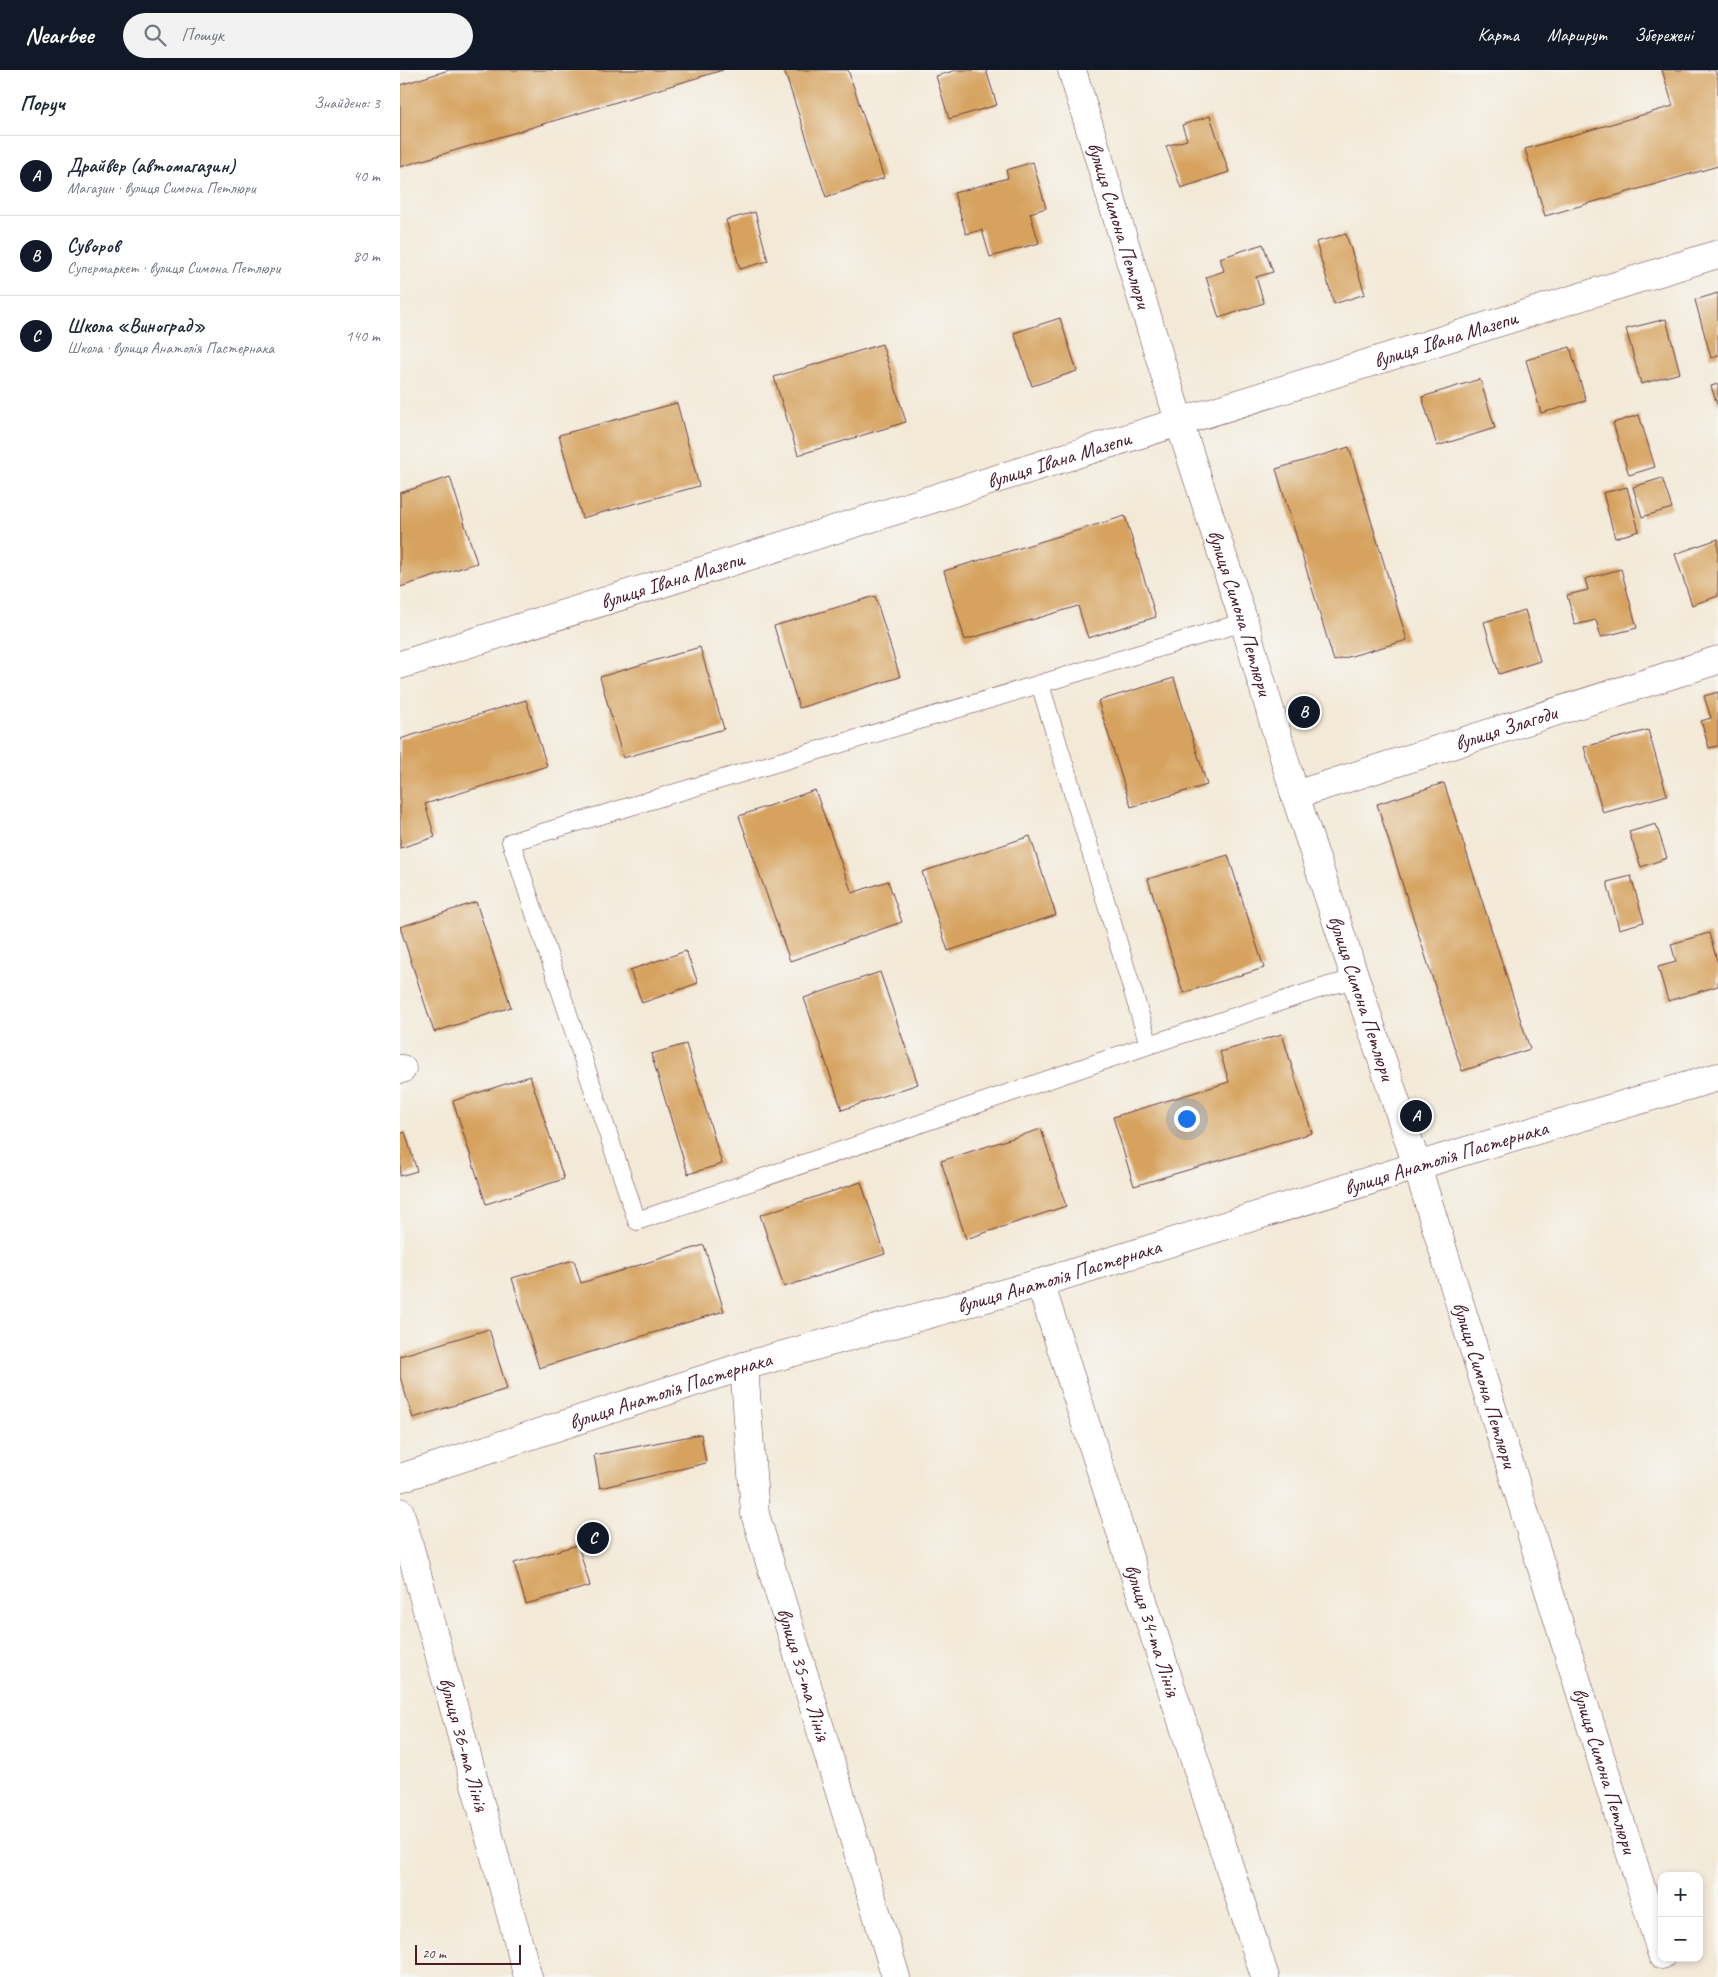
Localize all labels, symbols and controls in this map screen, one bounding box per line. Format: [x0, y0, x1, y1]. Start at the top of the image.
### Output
search box [123, 13, 473, 58]
text: Nearbee [25, 20, 93, 50]
icon: search [141, 21, 169, 49]
text: Пошук [181, 23, 224, 47]
text: Карта [1478, 24, 1519, 46]
text: Маршрут [1547, 24, 1606, 46]
text: Збережені [1634, 24, 1693, 46]
text: Поруч [20, 90, 65, 116]
text: Знайдено: 3 [314, 93, 380, 113]
street label: вулиця Симона Петлюри [1082, 139, 1158, 313]
text: Драйвер (автомагазин) [67, 154, 235, 178]
text: A [32, 166, 40, 186]
text: 40 m [353, 166, 380, 186]
text: Магазин · вулиця Симона Петлюри [67, 178, 255, 198]
text: Суворов [67, 234, 119, 258]
text: B [32, 246, 40, 266]
text: 80 m [353, 246, 380, 266]
text: Супермаркет · вулиця Симона Петлюри [67, 258, 280, 278]
street label: вулиця Івана Мазепи [1370, 304, 1522, 374]
text: Школа «Виноград» [67, 314, 205, 338]
text: C [32, 326, 40, 346]
text: 140 m [346, 326, 380, 346]
text: Школа · вулиця Анатолія Пастернака [67, 338, 274, 358]
street label: вулиця Івана Мазепи [984, 424, 1135, 494]
street label: вулиця Симона Петлюри [1202, 526, 1279, 701]
street label: вулиця Івана Мазепи [597, 545, 749, 615]
pin: B [1288, 693, 1320, 731]
street label: вулиця Злагоди [1451, 699, 1562, 756]
street label: вулиця Симона Петлюри [1322, 912, 1402, 1086]
pin: A [1400, 1097, 1432, 1135]
your location [1174, 1106, 1200, 1132]
street label: вулиця Анатолія Пастернака [1341, 1114, 1552, 1201]
street label: вулиця Анатолія Пастернака [954, 1233, 1165, 1319]
street label: вулиця Симона Петлюри [1447, 1299, 1524, 1473]
street label: вулиця Анатолія Пастернака [566, 1346, 776, 1435]
pin: C [577, 1519, 609, 1557]
street label: вулиця 34-та Лінія [1119, 1561, 1187, 1701]
street label: вулиця 35-та Лінія [771, 1605, 837, 1745]
street label: вулиця 36-та Лінія [433, 1674, 495, 1816]
street label: вулиця Симона Петлюри [1567, 1684, 1643, 1859]
map controls [1658, 1872, 1703, 1962]
button: + [1658, 1872, 1703, 1917]
button: − [1658, 1917, 1703, 1962]
scale bar [415, 1942, 521, 1965]
text: 20 m [422, 1945, 446, 1962]

